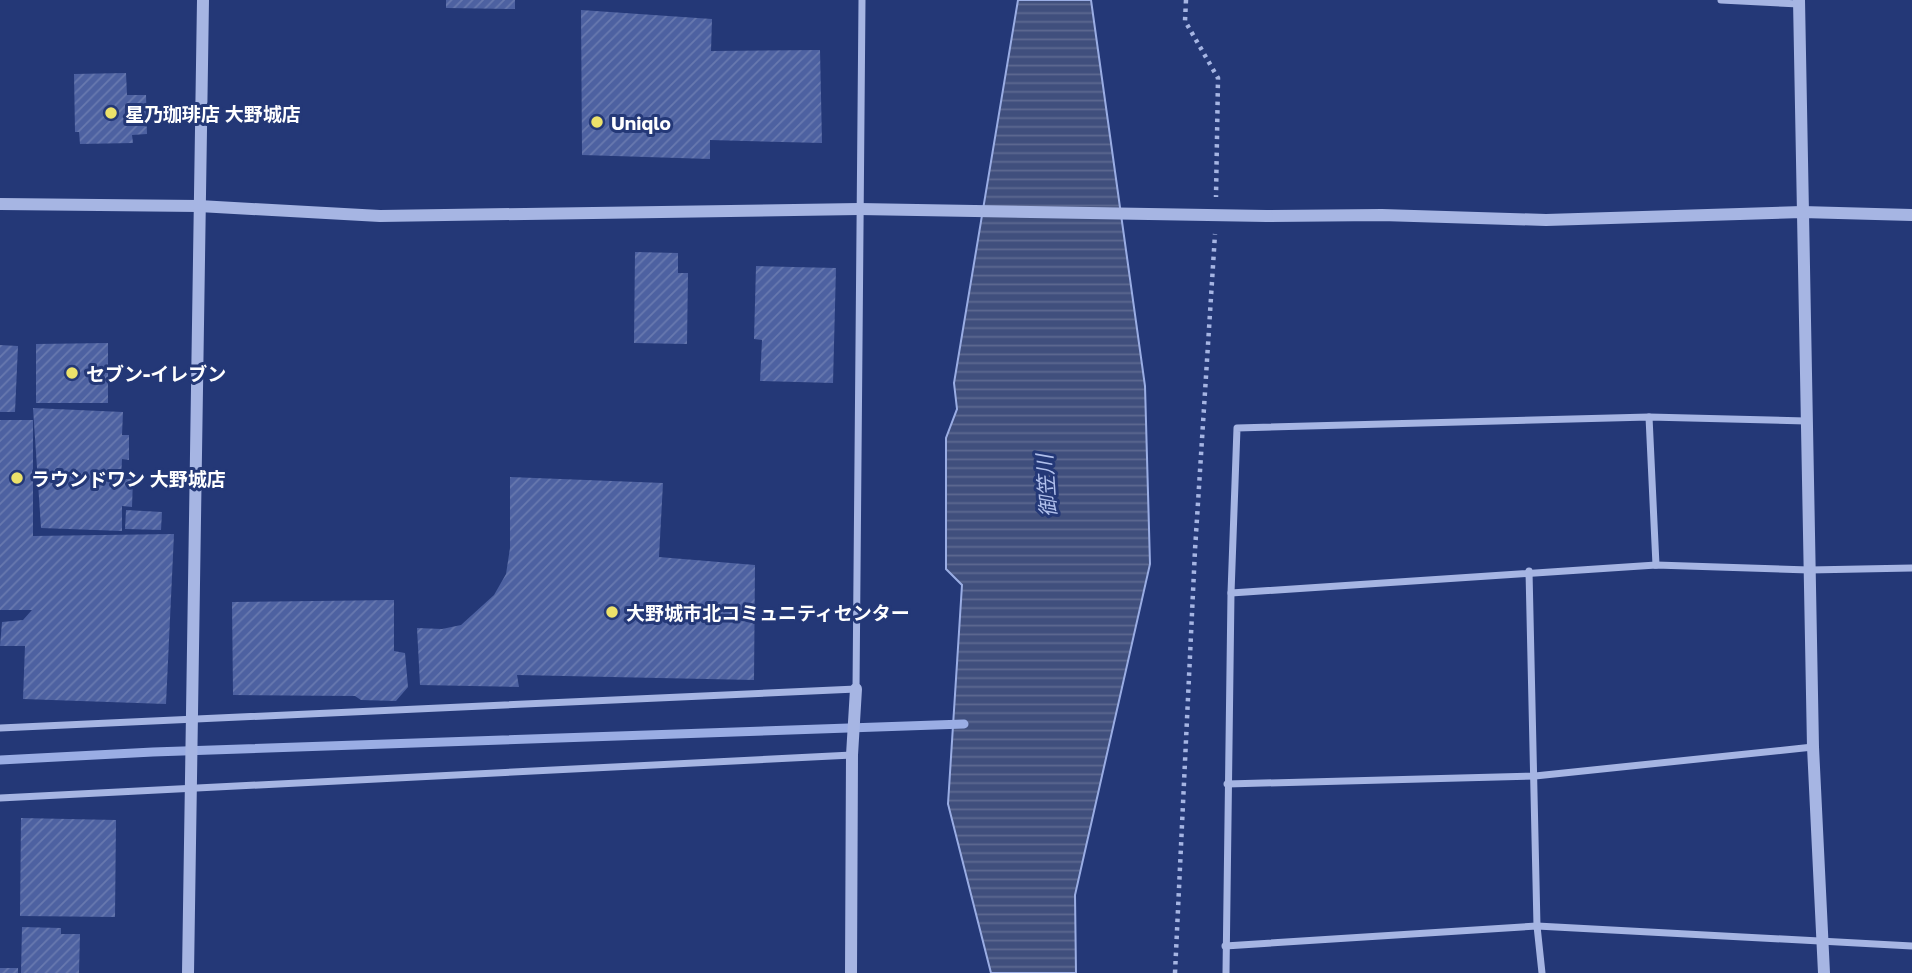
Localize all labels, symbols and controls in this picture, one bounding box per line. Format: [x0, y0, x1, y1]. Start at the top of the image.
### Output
place label: 星乃珈琲店 大野城店 [125, 102, 301, 125]
marker: 星乃珈琲店 大野城店 [103, 105, 119, 121]
place label: Uniqlo [611, 111, 671, 134]
marker: Uniqlo [589, 114, 605, 130]
place label: セブン-イレブン [86, 362, 226, 385]
marker: セブン-イレブン [64, 365, 80, 381]
water label: 御笠川 [1031, 452, 1061, 518]
place label: ラウンドワン 大野城店 [31, 467, 226, 490]
marker: ラウンドワン 大野城店 [9, 470, 25, 486]
place label: 大野城市北コミュニティセンター [626, 601, 910, 624]
marker: 大野城市北コミュニティセンター [604, 604, 620, 620]

